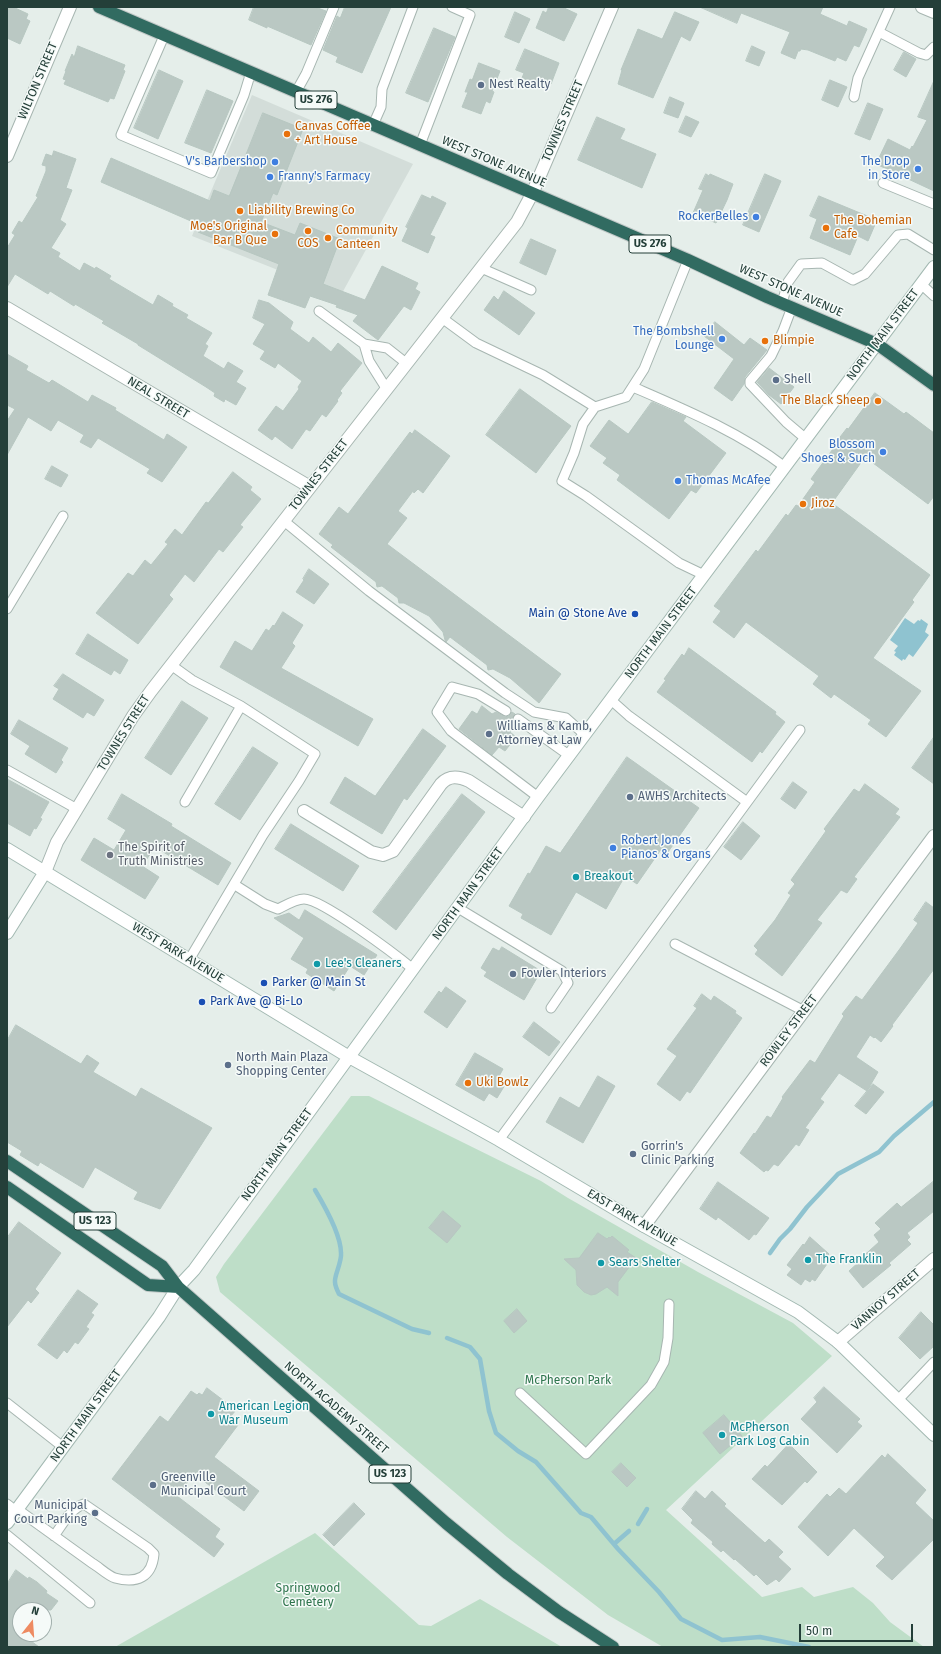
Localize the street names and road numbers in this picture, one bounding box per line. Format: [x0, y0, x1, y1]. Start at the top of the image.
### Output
street label: WILTON STREET [15, 40, 61, 122]
street label: TOWNES STREET [539, 78, 587, 164]
road number: US 276 [295, 91, 337, 109]
street label: WEST STONE AVENUE [439, 133, 549, 191]
road number: US 276 [629, 235, 671, 253]
street label: WEST STONE AVENUE [737, 262, 845, 320]
street label: NORTH MAIN STREET [844, 286, 922, 384]
street label: NEAL STREET [125, 374, 191, 422]
street label: TOWNES STREET [287, 436, 351, 514]
street label: NORTH MAIN STREET [622, 584, 700, 682]
street label: TOWNES STREET [95, 692, 153, 774]
street label: NORTH MAIN STREET [430, 845, 506, 943]
street label: WEST PARK AVENUE [129, 920, 227, 986]
street label: ROWLEY STREET [757, 992, 821, 1070]
street label: NORTH MAIN STREET [239, 1106, 315, 1204]
street label: EAST PARK AVENUE [584, 1186, 680, 1250]
road number: US 123 [74, 1212, 116, 1230]
street label: VANNOY STREET [849, 1266, 923, 1334]
street label: NORTH ACADEMY STREET [281, 1359, 391, 1457]
street label: NORTH MAIN STREET [48, 1367, 124, 1465]
road number: US 123 [369, 1465, 411, 1483]

